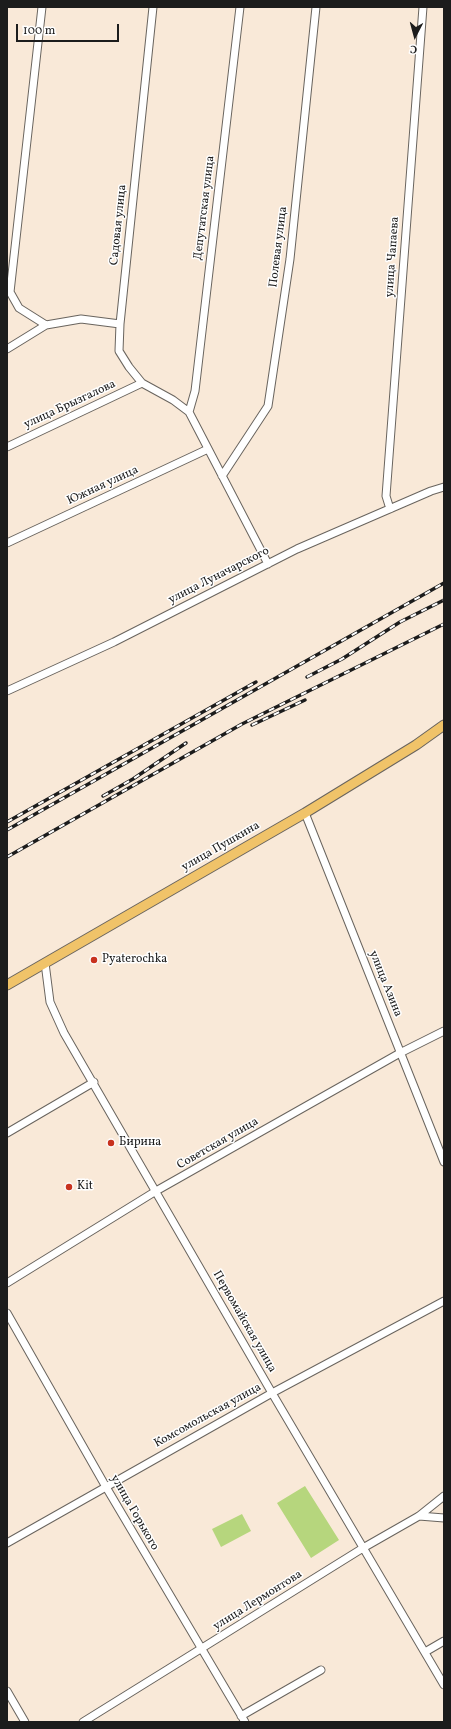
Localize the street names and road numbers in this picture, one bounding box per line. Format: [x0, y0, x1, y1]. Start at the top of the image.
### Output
street label: Депутатская улица [191, 155, 219, 261]
street label: Садовая улица [108, 184, 130, 266]
street label: Полевая улица [267, 206, 291, 288]
street label: улица Чапаева [383, 216, 403, 298]
street label: улица Брызгалова [22, 377, 118, 433]
street label: Южная улица [65, 463, 141, 509]
street label: улица Луначарского [166, 544, 272, 608]
street label: улица Пушкина [179, 819, 263, 875]
street label: улица Азина [365, 949, 405, 1019]
street label: Советская улица [175, 1115, 261, 1173]
street label: Первомайская улица [209, 1269, 279, 1375]
street label: Комсомольская улица [152, 1381, 264, 1451]
street label: улица Горького [107, 1473, 161, 1553]
street label: улица Лермонтова [211, 1568, 305, 1634]

